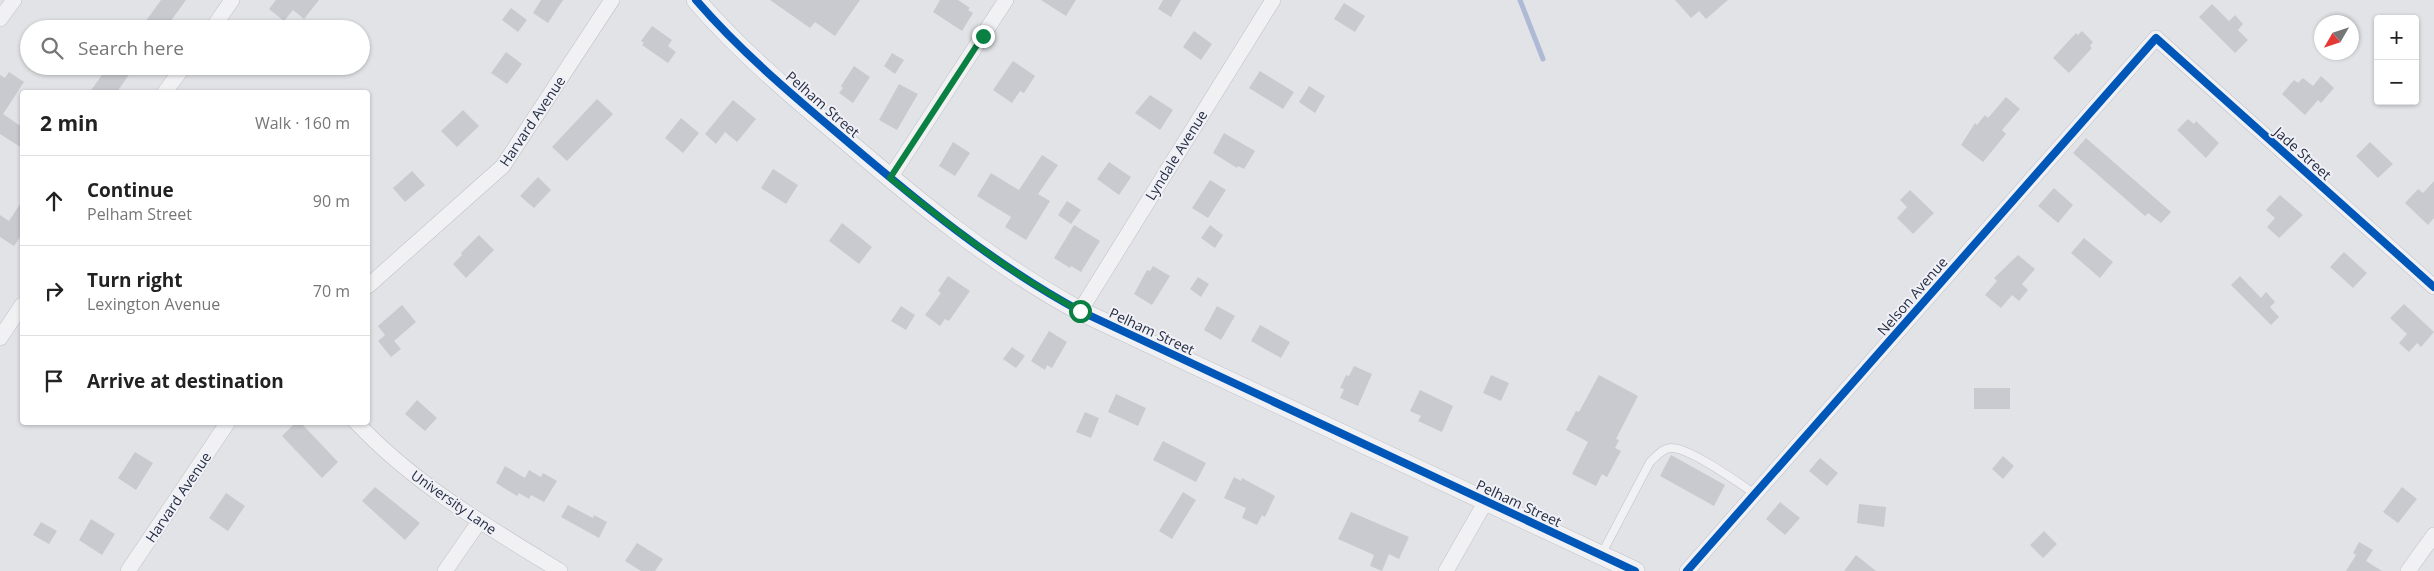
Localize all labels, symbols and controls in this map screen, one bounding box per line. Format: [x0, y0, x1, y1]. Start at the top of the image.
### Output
north arrow [2314, 15, 2359, 60]
map controls [2374, 15, 2419, 105]
button: + [2374, 15, 2419, 60]
search box [20, 20, 370, 75]
route end [972, 25, 995, 48]
icon: search [38, 34, 66, 62]
text: Search here [78, 35, 184, 61]
button: − [2374, 60, 2419, 105]
street label: Pelham Street [782, 67, 864, 141]
street label: Harvard Avenue [495, 72, 569, 170]
street label: Lyndale Avenue [1141, 106, 1211, 204]
text: 2 min [40, 109, 98, 137]
text: Walk · 160 m [255, 112, 350, 134]
street label: Jade Street [2269, 121, 2336, 184]
text: Continue [87, 177, 174, 203]
icon: ahead [40, 187, 68, 215]
text: 90 m [313, 190, 350, 212]
text: Pelham Street [87, 203, 192, 225]
street label: Nelson Avenue [1873, 253, 1951, 339]
text: Turn right [87, 267, 182, 293]
icon: right [40, 277, 68, 305]
text: 70 m [313, 280, 350, 302]
text: Lexington Avenue [87, 293, 220, 315]
route start [1069, 300, 1092, 323]
street label: Pelham Street [1106, 303, 1198, 359]
icon: arrive [40, 367, 68, 395]
text: Arrive at destination [87, 368, 284, 394]
street label: Harvard Avenue [141, 448, 215, 546]
street label: University Lane [407, 465, 501, 539]
street label: Pelham Street [1473, 475, 1565, 531]

